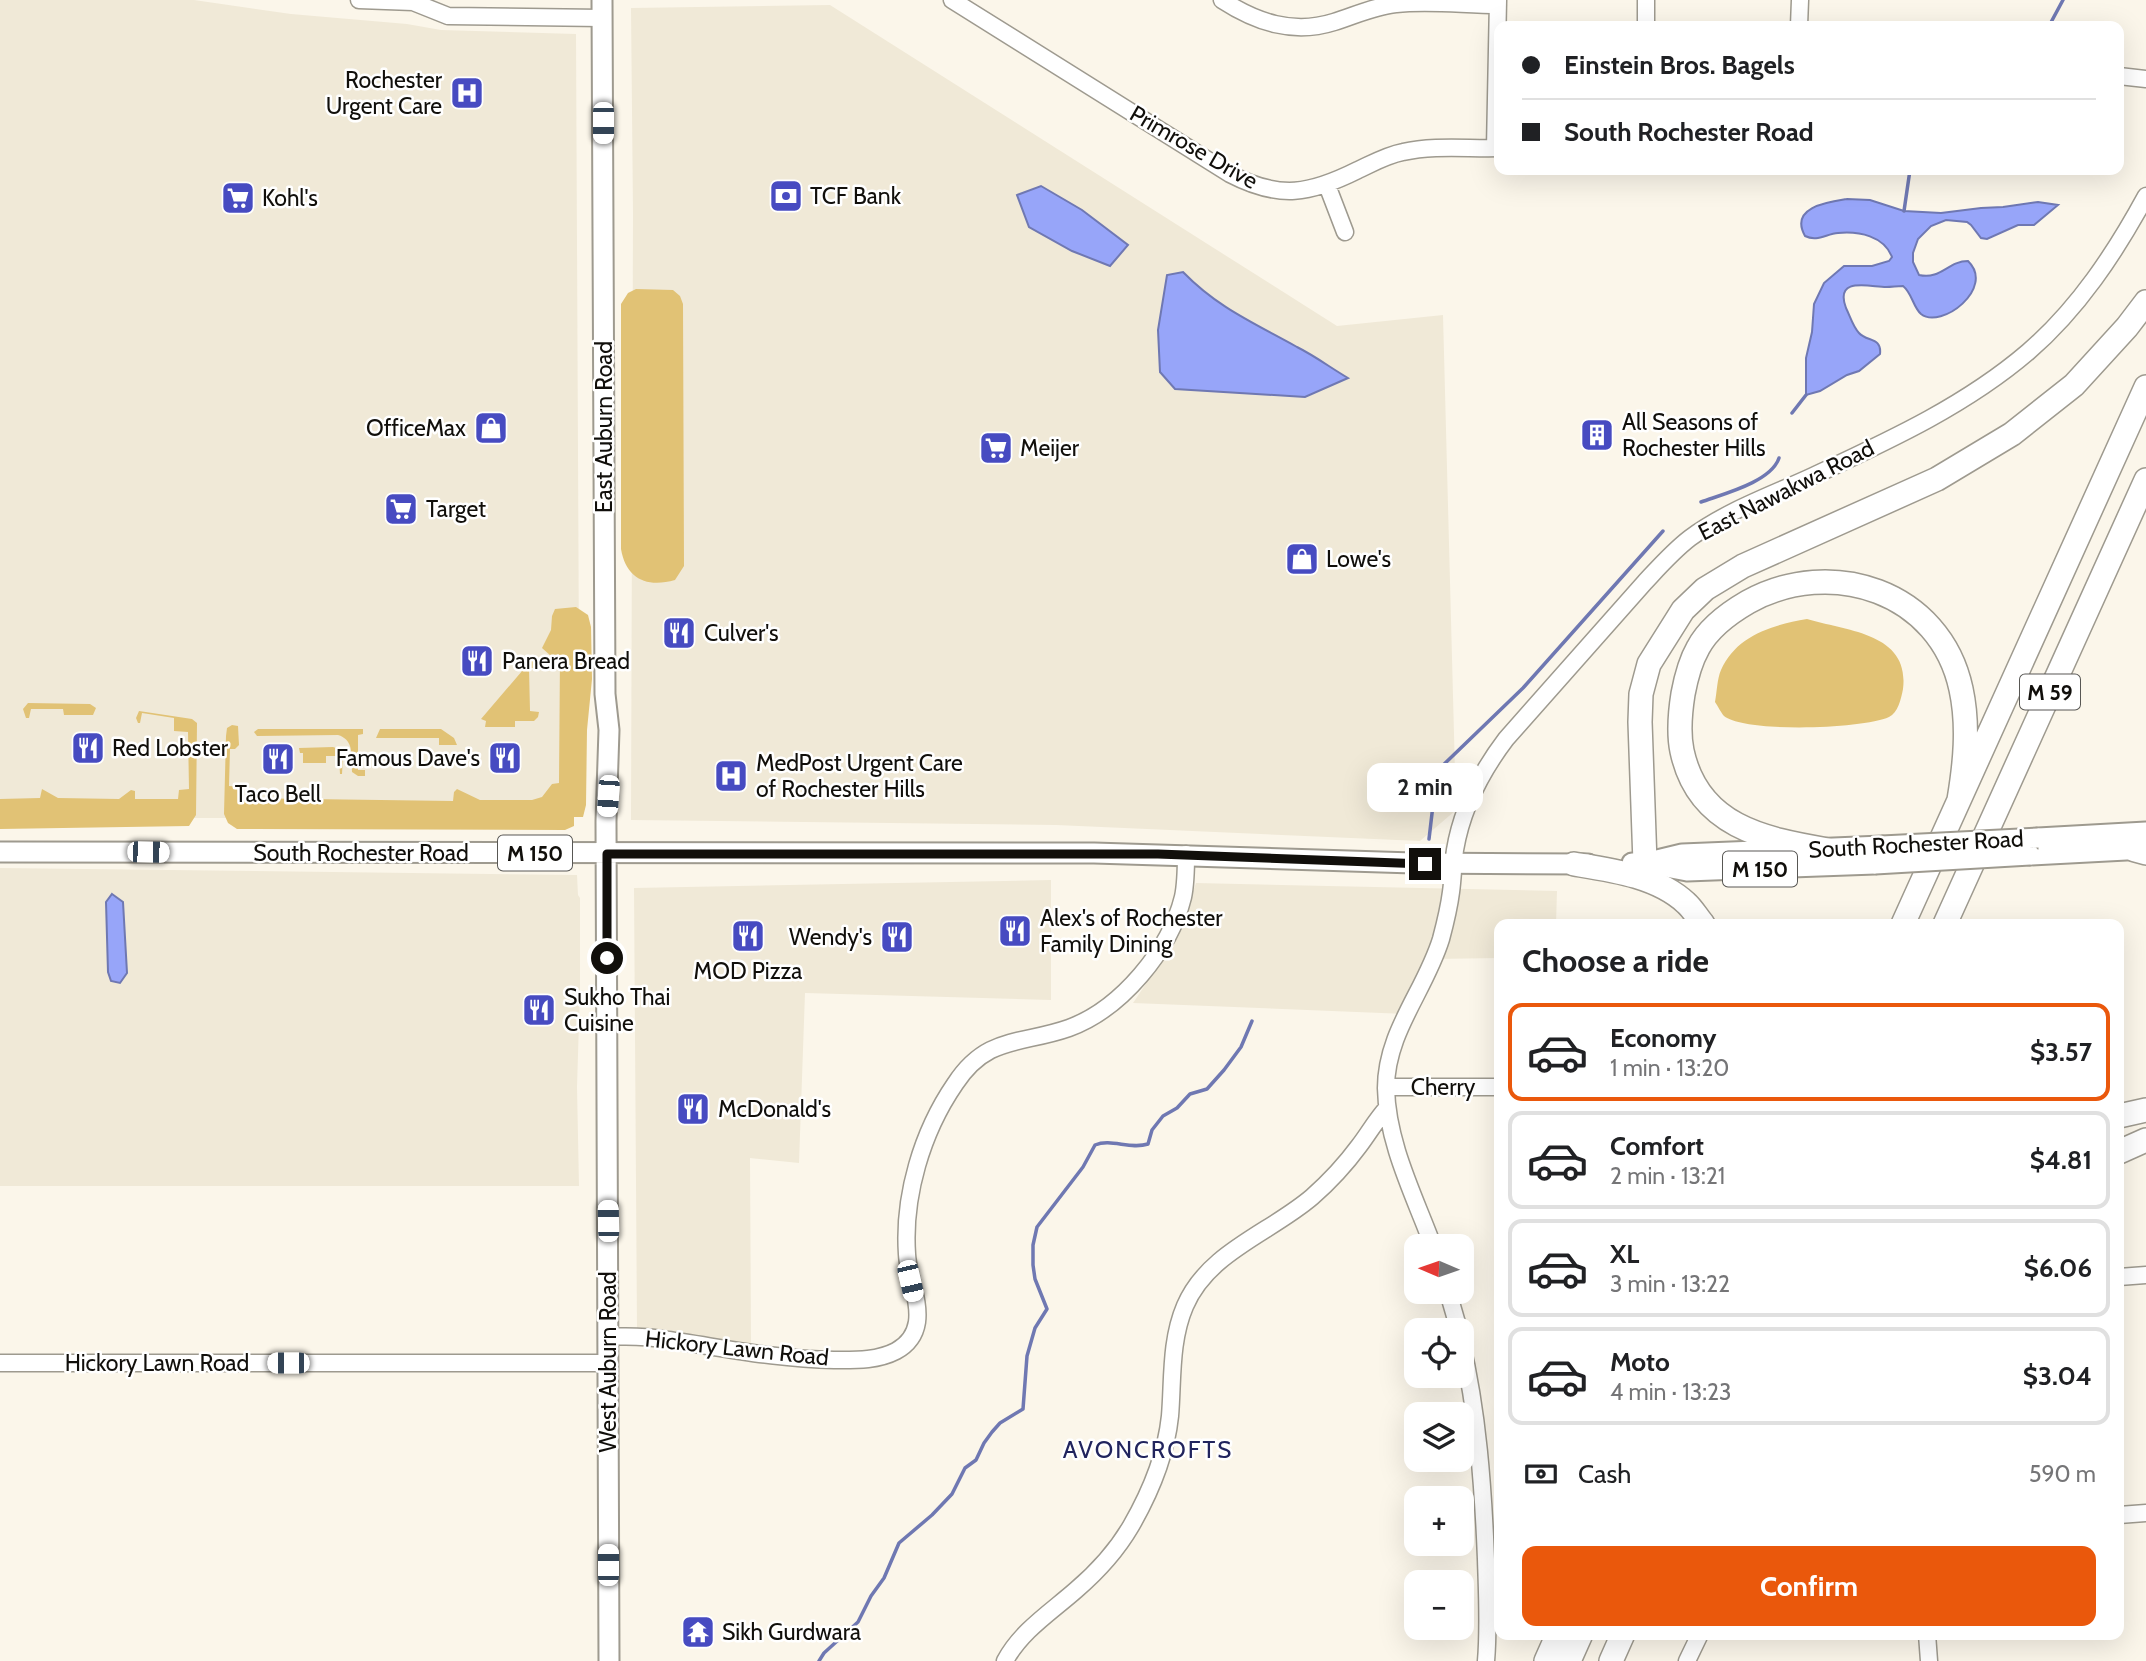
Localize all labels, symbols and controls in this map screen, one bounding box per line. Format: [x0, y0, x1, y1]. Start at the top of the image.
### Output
text: Einstein Bros. Bagels [1564, 49, 1795, 81]
place label: Rochester Urgent Care [326, 66, 443, 120]
hospital icon: Rochester Urgent Care [448, 74, 486, 112]
street label: Primrose Drive [1125, 99, 1263, 195]
car [593, 102, 614, 144]
text: South Rochester Road [1564, 116, 1814, 148]
bank icon: TCF Bank [767, 177, 805, 215]
supermarket icon: Kohl's [219, 179, 257, 217]
place label: TCF Bank [810, 182, 902, 210]
place label: Kohl's [262, 184, 318, 212]
street label: East Auburn Road [590, 341, 618, 513]
place label: All Seasons of Rochester Hills [1622, 408, 1765, 462]
shop icon: OfficeMax [472, 409, 510, 447]
place label: OfficeMax [366, 414, 466, 442]
building icon: All Seasons of Rochester Hills [1578, 416, 1616, 454]
supermarket icon: Meijer [977, 429, 1015, 467]
place label: Meijer [1020, 434, 1080, 462]
street label: East Nawakwa Road [1693, 434, 1879, 546]
supermarket icon: Target [382, 490, 420, 528]
place label: Target [426, 495, 486, 523]
shop icon: Lowe's [1283, 540, 1321, 578]
place label: Lowe's [1326, 545, 1391, 573]
restaurant icon: Culver's [660, 614, 698, 652]
place label: Culver's [704, 619, 779, 647]
restaurant icon: Panera Bread [458, 642, 496, 680]
place label: Panera Bread [502, 647, 630, 675]
road number: M 59 [2020, 674, 2080, 710]
restaurant icon: Red Lobster [69, 729, 107, 767]
place label: Red Lobster [112, 734, 229, 762]
restaurant icon: Famous Dave's [486, 739, 524, 777]
restaurant icon: Taco Bell [259, 740, 297, 778]
place label: Famous Dave's [336, 744, 480, 772]
place label: MedPost Urgent Care of Rochester Hills [756, 749, 963, 803]
hospital icon: MedPost Urgent Care of Rochester Hills [712, 757, 750, 795]
callout: 2 min [1367, 762, 1483, 812]
text: 2 min [1397, 773, 1453, 801]
car [597, 774, 620, 818]
place label: Taco Bell [235, 780, 322, 808]
street label: South Rochester Road [1808, 824, 2024, 864]
road number: M 150 [498, 836, 572, 870]
street label: South Rochester Road [253, 839, 469, 867]
car [127, 841, 170, 863]
route end [1409, 848, 1441, 880]
road number: M 150 [1723, 852, 1797, 886]
place label: Alex's of Rochester Family Dining [1040, 904, 1223, 958]
restaurant icon: Alex's of Rochester Family Dining [996, 912, 1034, 950]
restaurant icon: MOD Pizza [729, 917, 767, 955]
restaurant icon: Wendy's [878, 918, 916, 956]
place label: Wendy's [789, 923, 872, 951]
text: Choose a ride [1522, 941, 1709, 980]
route start [591, 942, 623, 974]
place label: MOD Pizza [694, 957, 802, 985]
place label: Sukho Thai Cuisine [564, 983, 670, 1037]
restaurant icon: Sukho Thai Cuisine [520, 991, 558, 1029]
icon: car [1526, 1021, 1589, 1084]
text: Economy [1610, 1022, 1716, 1054]
text: $3.57 [2030, 1036, 2092, 1068]
text: 1 min · 13:20 [1610, 1054, 1729, 1082]
street label: Cherry [1411, 1073, 1476, 1101]
restaurant icon: McDonald's [674, 1090, 712, 1128]
place label: McDonald's [718, 1095, 831, 1123]
icon: car [1526, 1129, 1589, 1192]
text: Comfort [1610, 1130, 1704, 1162]
text: $4.81 [2030, 1144, 2092, 1176]
text: 2 min · 13:21 [1610, 1162, 1725, 1190]
car [598, 1200, 619, 1242]
north arrow [1404, 1234, 1474, 1304]
map controls [1404, 1234, 1474, 1640]
icon: car [1526, 1237, 1589, 1300]
text: XL [1610, 1238, 1639, 1270]
text: $6.06 [2024, 1252, 2092, 1284]
car [896, 1258, 925, 1304]
text: 3 min · 13:22 [1610, 1270, 1730, 1298]
street label: West Auburn Road [594, 1271, 622, 1453]
button: locate [1404, 1318, 1474, 1388]
street label: Hickory Lawn Road [644, 1324, 830, 1372]
icon: car [1526, 1345, 1589, 1408]
text: Moto [1610, 1346, 1670, 1378]
street label: Hickory Lawn Road [65, 1349, 249, 1377]
car [268, 1353, 310, 1374]
text: $3.04 [2023, 1360, 2092, 1392]
text: 4 min · 13:23 [1610, 1378, 1731, 1406]
button: layers [1404, 1402, 1474, 1472]
district label: AVONCROFTS [1063, 1435, 1233, 1464]
icon: cash [1522, 1455, 1560, 1493]
text: Cash [1578, 1458, 1631, 1490]
text: 590 m [2029, 1460, 2096, 1488]
button: + [1404, 1486, 1474, 1556]
car [598, 1544, 619, 1586]
button: Confirm [1522, 1546, 2096, 1626]
button: − [1404, 1570, 1474, 1640]
temple icon: Sikh Gurdwara [679, 1613, 717, 1651]
place label: Sikh Gurdwara [722, 1618, 861, 1646]

